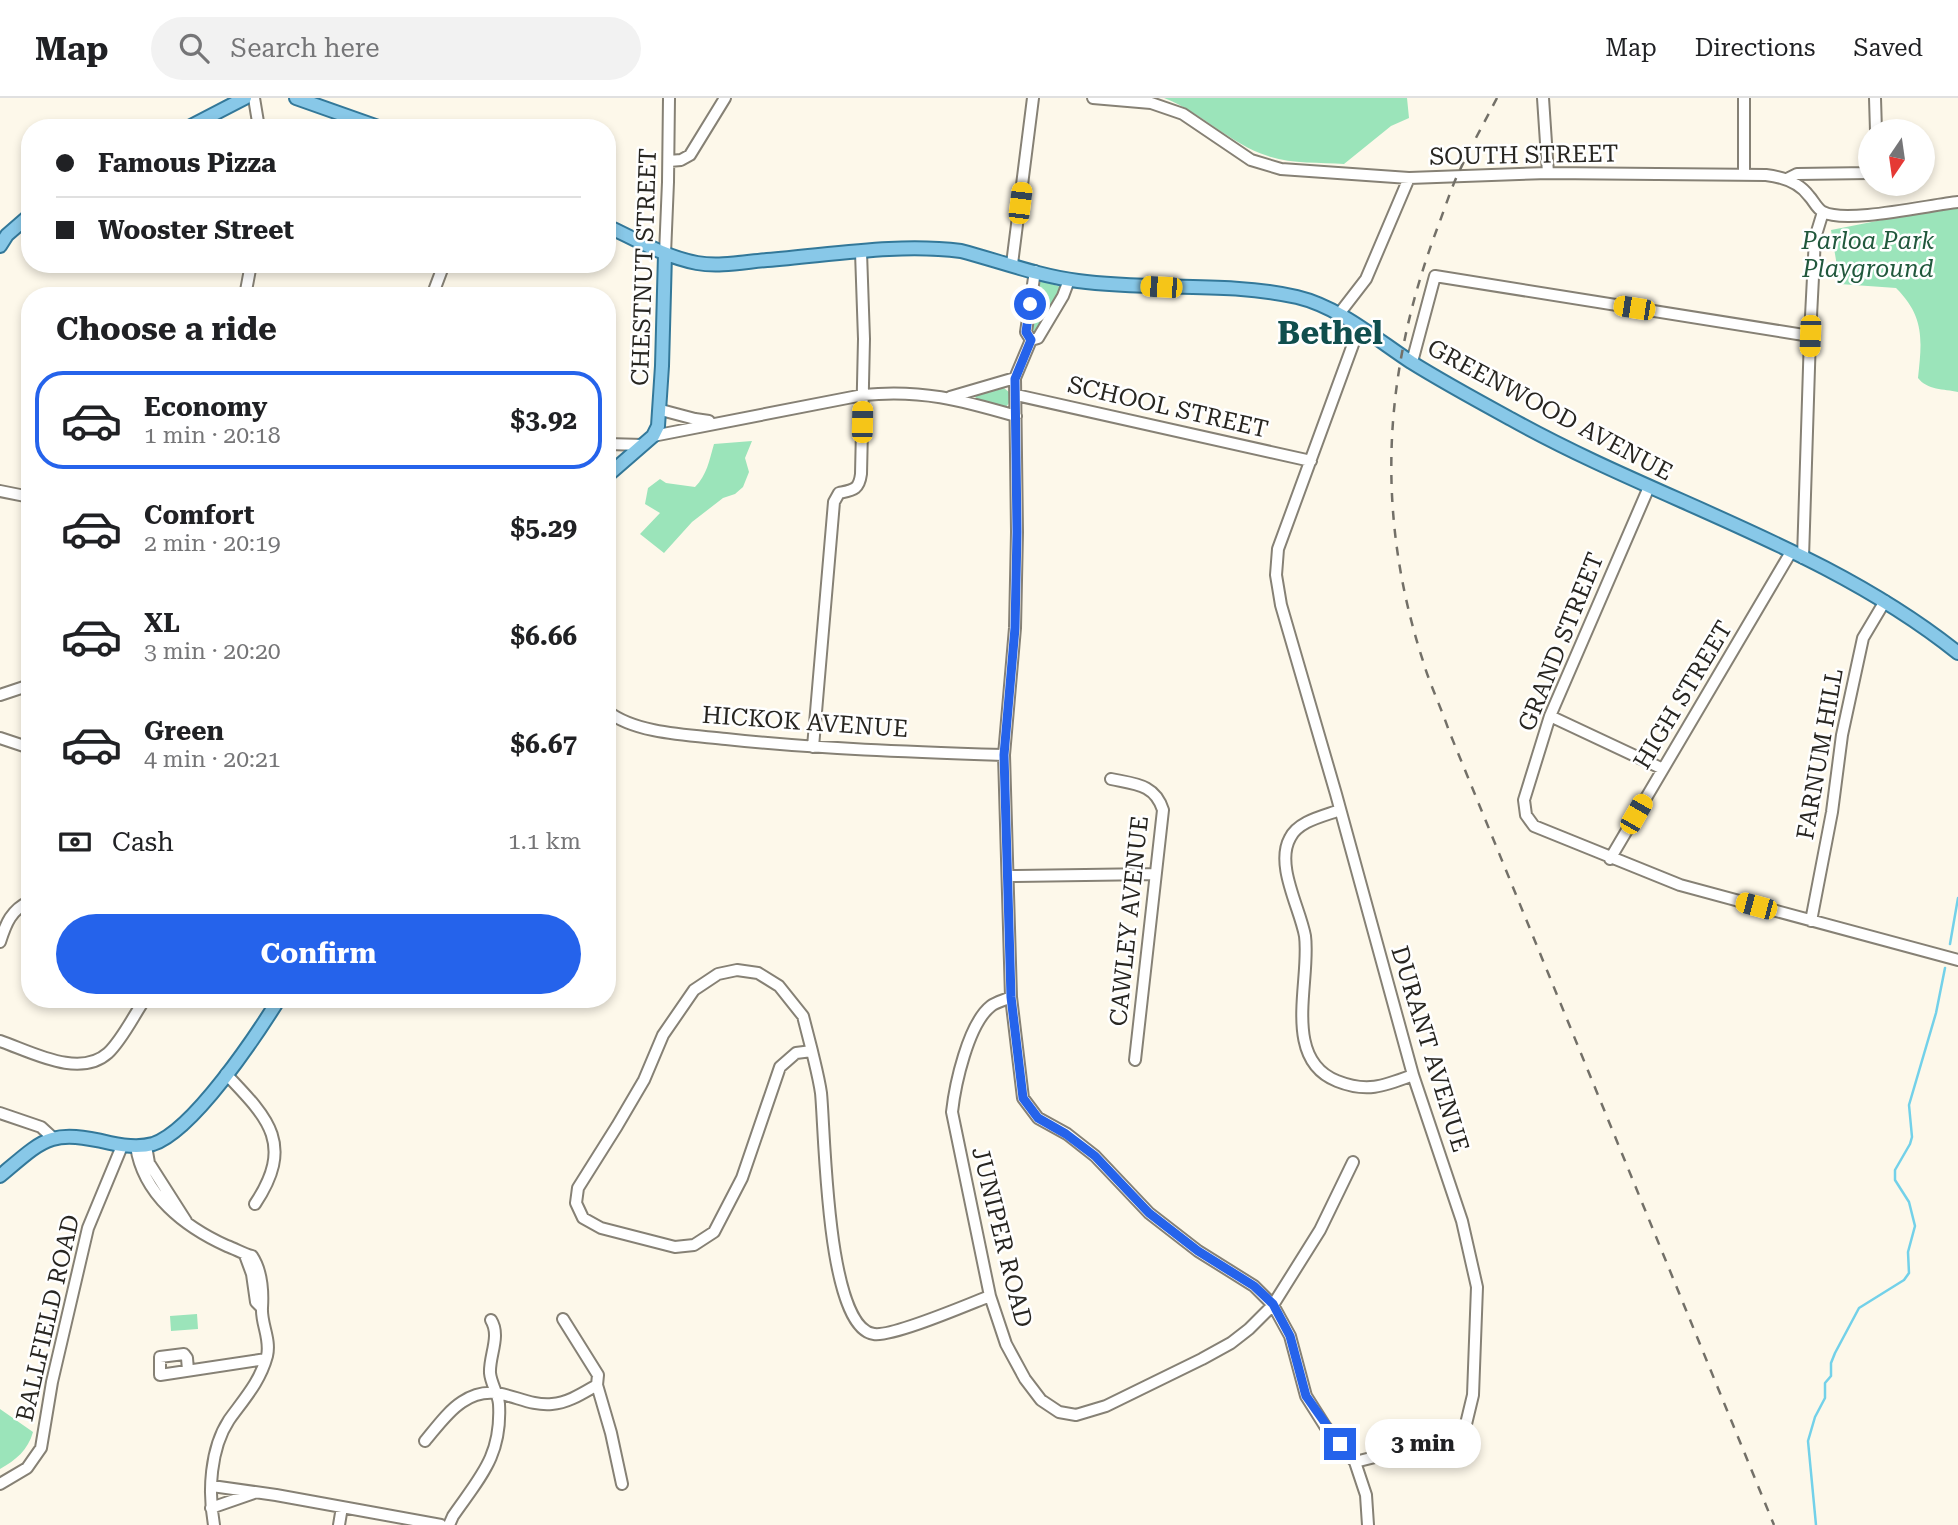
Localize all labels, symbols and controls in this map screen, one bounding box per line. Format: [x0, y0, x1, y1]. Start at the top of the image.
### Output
search box [151, 17, 641, 80]
text: Map [35, 29, 109, 68]
icon: search [175, 29, 213, 67]
text: Search here [231, 33, 380, 63]
text: Map [1605, 34, 1657, 62]
text: Directions [1695, 34, 1815, 62]
text: Saved [1853, 34, 1923, 62]
north arrow [1858, 119, 1936, 196]
map controls [1858, 119, 1935, 196]
street label: SOUTH STREET [1429, 139, 1619, 171]
text: Famous Pizza [98, 148, 276, 178]
street label: CHESTNUT STREET [626, 148, 662, 386]
car [1008, 181, 1033, 225]
text: Wooster Street [98, 215, 294, 245]
park label: Parloa Park Playground [1801, 227, 1934, 283]
car [1140, 275, 1183, 299]
route start [1014, 288, 1046, 320]
car [1612, 294, 1657, 322]
text: Choose a ride [56, 310, 277, 348]
district label: Bethel [1277, 314, 1383, 352]
car [1799, 315, 1822, 357]
street label: GREENWOOD AVENUE [1423, 333, 1677, 487]
street label: SCHOOL STREET [1065, 370, 1271, 444]
icon: car [60, 389, 123, 452]
text: Economy [144, 392, 267, 422]
car [852, 401, 873, 443]
text: $3.92 [511, 405, 577, 435]
text: 1 min · 20:18 [144, 422, 281, 449]
icon: car [60, 497, 123, 560]
text: Comfort [144, 500, 254, 530]
text: $5.29 [511, 513, 577, 543]
text: 2 min · 20:19 [144, 530, 281, 557]
street label: GRAND STREET [1512, 549, 1610, 735]
icon: car [60, 605, 123, 668]
text: XL [144, 608, 180, 638]
street label: HIGH STREET [1628, 616, 1738, 774]
text: $6.66 [511, 621, 577, 651]
text: 3 min · 20:20 [144, 638, 281, 665]
street label: FARNUM HILL [1791, 666, 1849, 842]
street label: HICKOK AVENUE [701, 701, 909, 743]
icon: car [60, 713, 123, 776]
text: Green [144, 716, 224, 746]
text: $6.67 [511, 729, 577, 759]
text: 4 min · 20:21 [144, 746, 281, 773]
car [1617, 791, 1656, 837]
street label: CAWLEY AVENUE [1104, 814, 1154, 1028]
icon: cash [56, 823, 94, 861]
text: Cash [112, 827, 174, 857]
text: 1.1 km [508, 828, 581, 855]
car [1733, 890, 1780, 922]
button: Confirm [56, 914, 581, 994]
street label: DURANT AVENUE [1385, 942, 1475, 1156]
street label: JUNIPER ROAD [966, 1144, 1038, 1330]
street label: BALLFIELD ROAD [11, 1212, 85, 1424]
callout: 3 min [1364, 1420, 1480, 1468]
route end [1324, 1428, 1356, 1460]
text: 3 min [1391, 1430, 1455, 1457]

